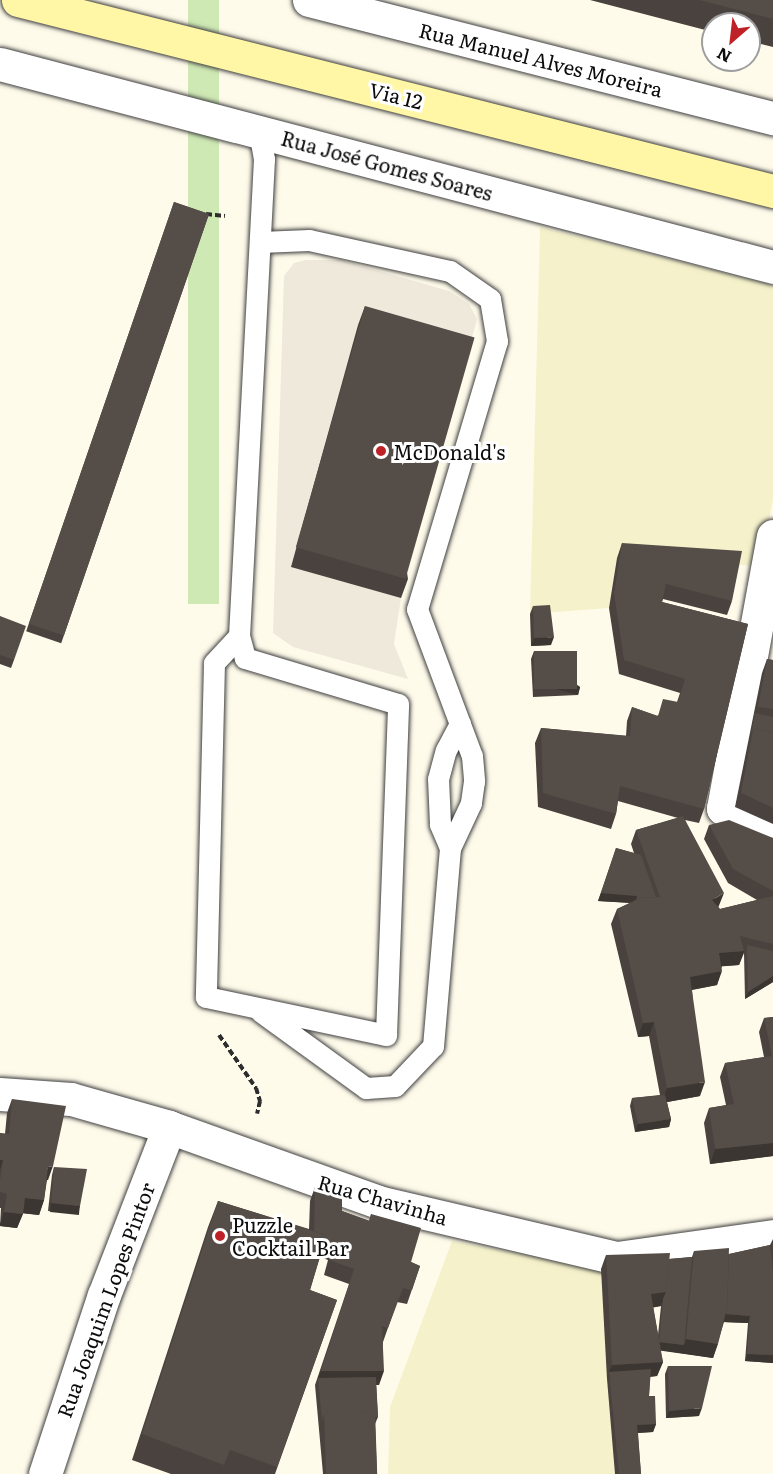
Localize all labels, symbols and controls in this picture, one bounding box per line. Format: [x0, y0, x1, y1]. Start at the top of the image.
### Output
north arrow [701, 12, 761, 72]
street label: Rua Manuel Alves Moreira [417, 17, 665, 101]
text: N [712, 42, 735, 70]
street label: Via 12 [367, 77, 425, 113]
street label: Rua José Gomes Soares [279, 125, 495, 205]
place label: McDonald's [393, 439, 505, 463]
marker: McDonald's [374, 444, 388, 458]
street label: Rua Chavinha [315, 1169, 451, 1229]
street label: Rua Joaquim Lopes Pintor [51, 1179, 159, 1421]
place label: Puzzle Cocktail Bar [232, 1212, 349, 1259]
marker: Puzzle Cocktail Bar [213, 1229, 227, 1243]

